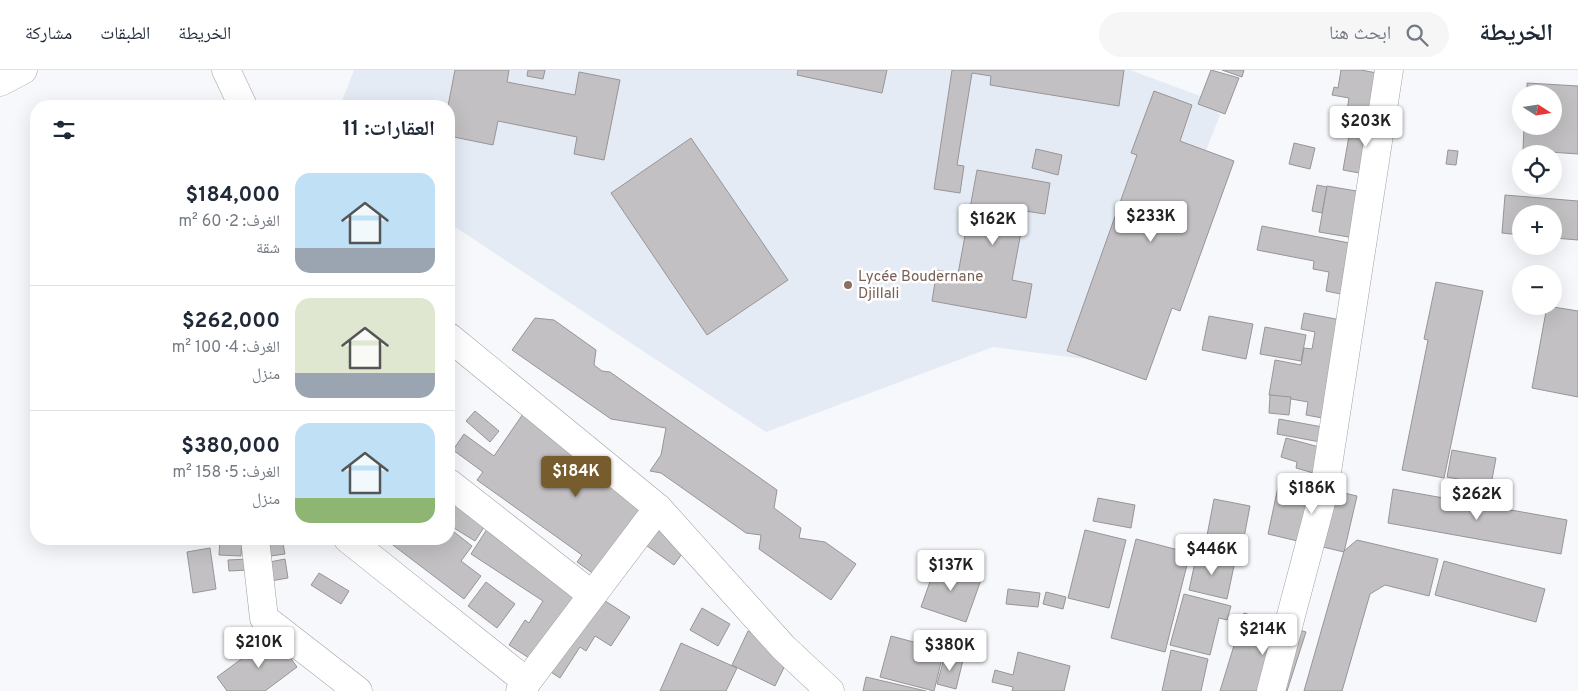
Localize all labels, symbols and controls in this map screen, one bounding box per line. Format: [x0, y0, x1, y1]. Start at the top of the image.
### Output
search box [1099, 12, 1449, 57]
text: الخريطة [1479, 19, 1553, 49]
icon: search [1403, 21, 1431, 49]
text: ابحث هنا [1329, 22, 1391, 46]
text: مشاركة [25, 23, 72, 46]
text: الطبقات [100, 23, 150, 46]
text: الخريطة [178, 23, 231, 46]
north arrow [1512, 85, 1562, 135]
map controls [1512, 85, 1562, 315]
pin: $203K [1331, 106, 1401, 148]
text: $203K [1341, 112, 1391, 132]
icon: filters [50, 116, 78, 144]
text: العقارات: 11 [342, 116, 435, 143]
button: locate [1512, 145, 1562, 195]
text: $184,000 [185, 182, 280, 209]
icon: home [335, 193, 395, 253]
pin: $233K [1116, 200, 1186, 243]
pin: $162K [958, 204, 1028, 246]
button: + [1512, 205, 1562, 255]
text: $233K [1126, 207, 1176, 227]
text: $162K [970, 210, 1017, 230]
text: الغرف: 2 · 60 m² [179, 212, 280, 232]
text: شقة [256, 239, 280, 259]
button: − [1512, 265, 1562, 315]
place label: Lycée Boudernane Djillali [858, 268, 983, 304]
marker: Lycée Boudernane Djillali [842, 279, 854, 291]
text: $262,000 [182, 308, 280, 335]
icon: home [335, 318, 395, 378]
text: الغرف: 4 · 100 m² [172, 338, 280, 358]
text: منزل [252, 365, 280, 385]
text: $380,000 [181, 433, 280, 460]
icon: home [335, 443, 395, 503]
pin: $184K [541, 456, 611, 498]
text: $184K [552, 462, 600, 482]
text: الغرف: 5 · 158 m² [173, 463, 280, 483]
pin: $186K [1277, 472, 1347, 515]
pin: $262K [1442, 478, 1512, 521]
text: $186K [1288, 479, 1336, 499]
text: $262K [1452, 485, 1502, 505]
text: منزل [252, 490, 280, 510]
pin: $446K [1177, 534, 1247, 576]
text: $446K [1186, 540, 1238, 560]
pin: $137K [916, 550, 986, 592]
text: $137K [928, 556, 974, 576]
pin: $214K [1228, 614, 1298, 656]
text: $214K [1239, 620, 1287, 640]
pin: $210K [224, 626, 294, 669]
pin: $380K [915, 630, 985, 672]
text: $210K [235, 633, 283, 653]
text: $380K [925, 636, 975, 656]

